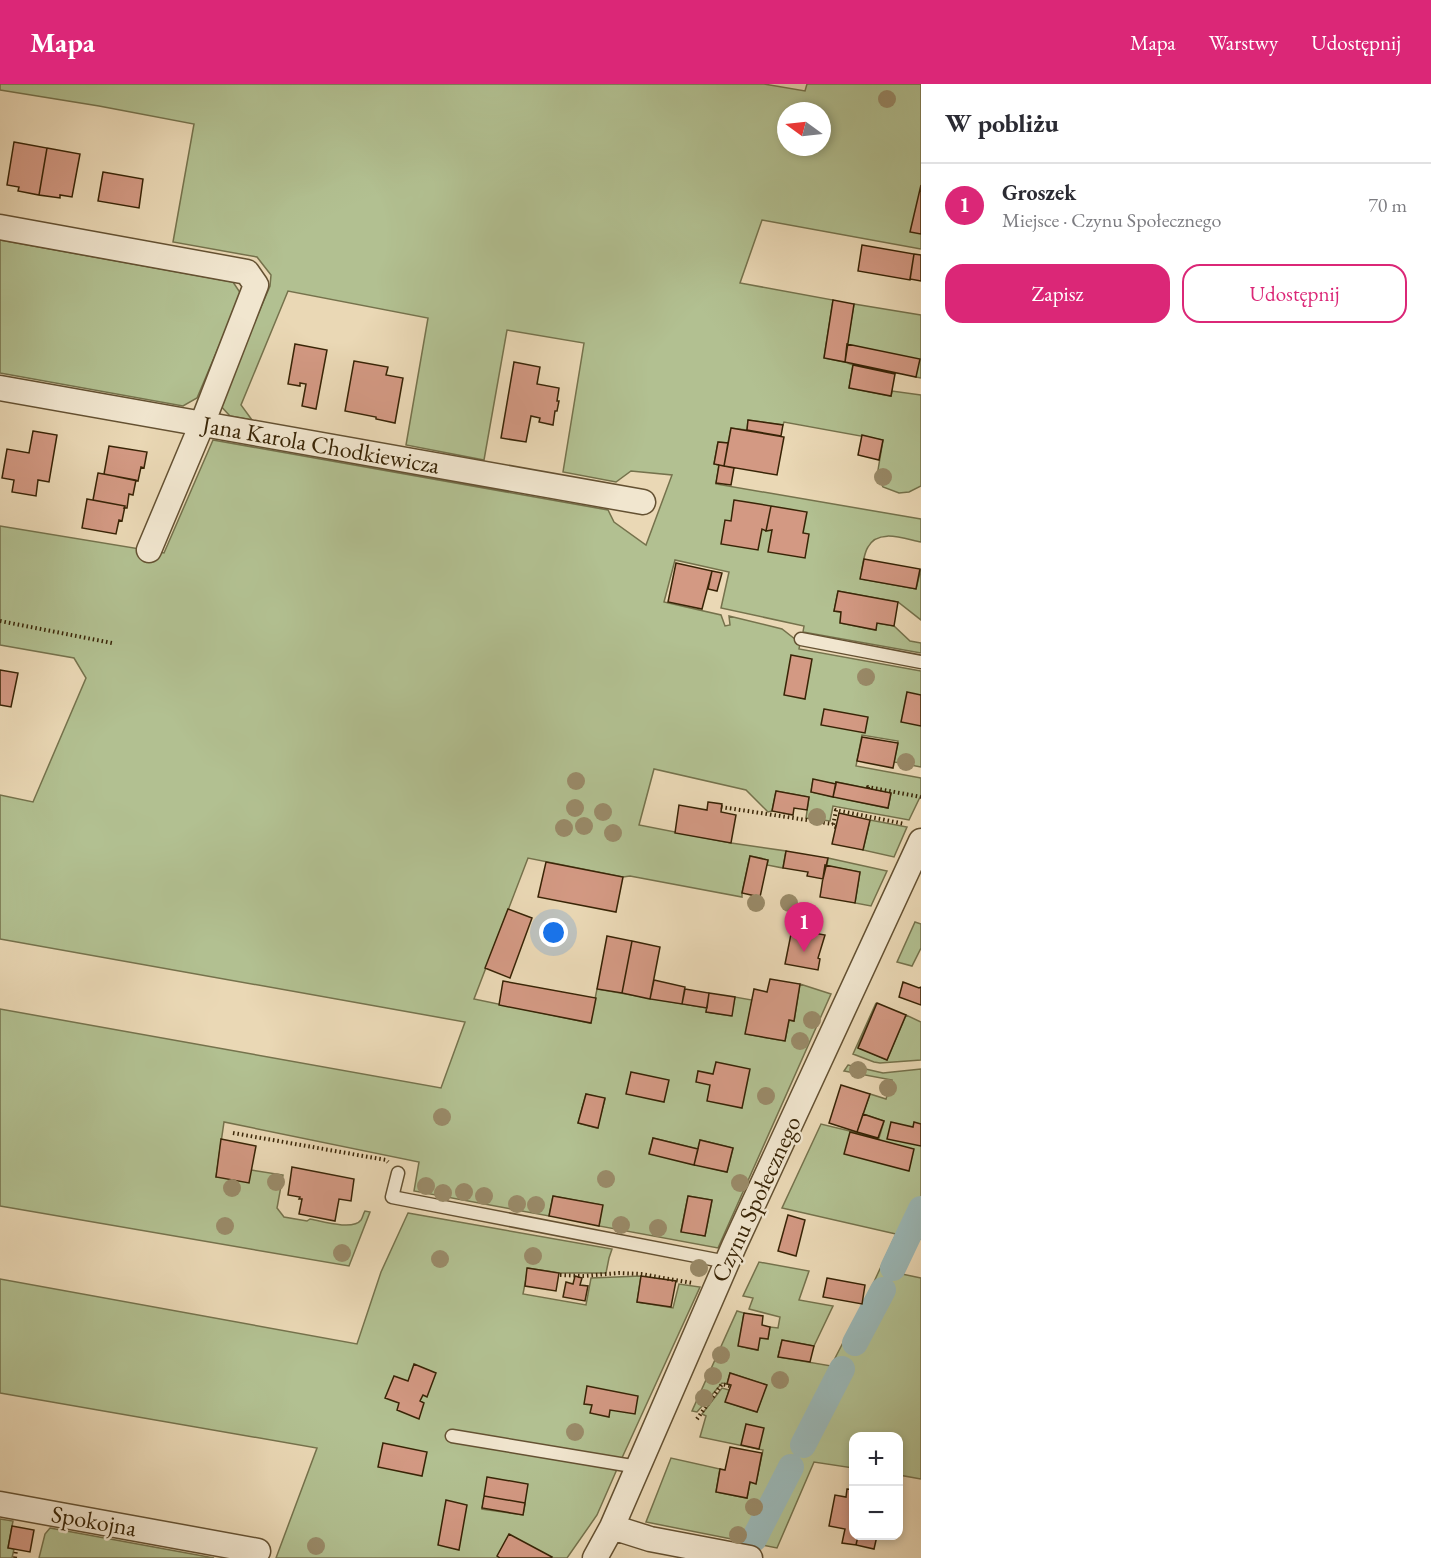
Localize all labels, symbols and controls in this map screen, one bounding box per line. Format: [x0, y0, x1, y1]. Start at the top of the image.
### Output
text: Mapa [30, 24, 95, 60]
text: Mapa [1130, 29, 1176, 56]
text: Warstwy [1209, 29, 1278, 56]
text: Udostępnij [1311, 29, 1401, 56]
north arrow [777, 102, 831, 156]
text: W pobliżu [945, 106, 1059, 140]
text: Groszek [1002, 178, 1076, 207]
text: 1 [959, 192, 970, 218]
text: 70 m [1368, 192, 1407, 218]
text: Miejsce · Czynu Społecznego [1002, 207, 1221, 233]
button: Zapisz [945, 264, 1170, 323]
button: Udostępnij [1182, 264, 1407, 323]
street label: Jana Karola Chodkiewicza [198, 408, 443, 481]
pin: 1 [784, 902, 824, 952]
your location [539, 918, 568, 947]
street label: Czynu Społecznego [703, 1110, 808, 1287]
map controls [849, 1432, 903, 1540]
button: + [849, 1432, 903, 1486]
button: − [849, 1486, 903, 1540]
street label: Spokojna [49, 1498, 140, 1543]

